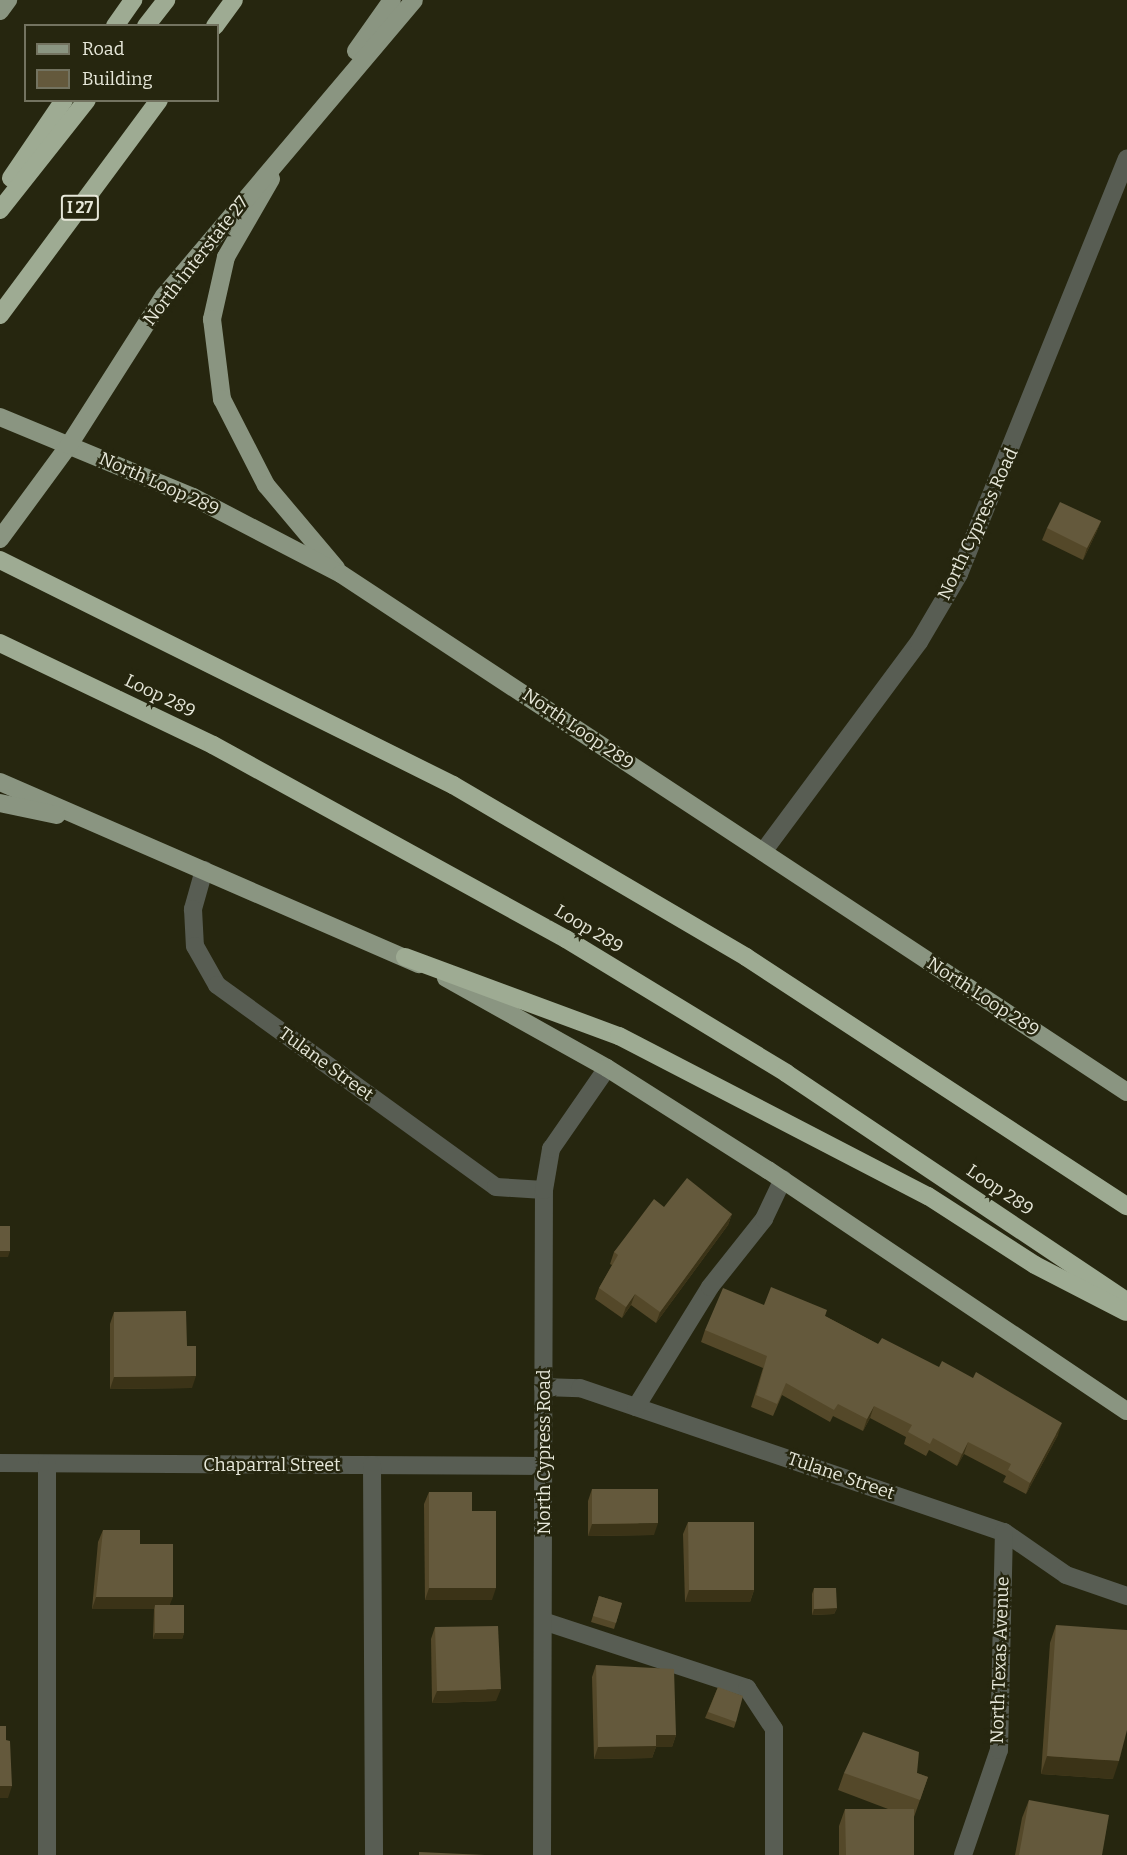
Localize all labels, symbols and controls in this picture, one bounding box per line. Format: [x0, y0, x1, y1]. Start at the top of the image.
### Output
legend [24, 24, 219, 102]
text: Road [82, 38, 124, 60]
text: Building [82, 68, 153, 90]
street label: North Interstate 27 [139, 192, 253, 330]
road number: I 27 [60, 195, 100, 221]
street label: North Cypress Road [933, 445, 1023, 603]
street label: North Loop 289 [96, 448, 222, 520]
street label: Loop 289 [121, 670, 199, 722]
street label: North Loop 289 [518, 684, 638, 774]
street label: Loop 289 [551, 900, 627, 958]
street label: North Loop 289 [923, 953, 1043, 1041]
street label: Tulane Street [274, 1022, 378, 1106]
street label: Loop 289 [962, 1160, 1038, 1220]
street label: North Cypress Road [533, 1369, 555, 1535]
street label: Tulane Street [785, 1448, 897, 1504]
street label: Chaparral Street [203, 1454, 341, 1476]
street label: North Texas Avenue [986, 1576, 1014, 1744]

